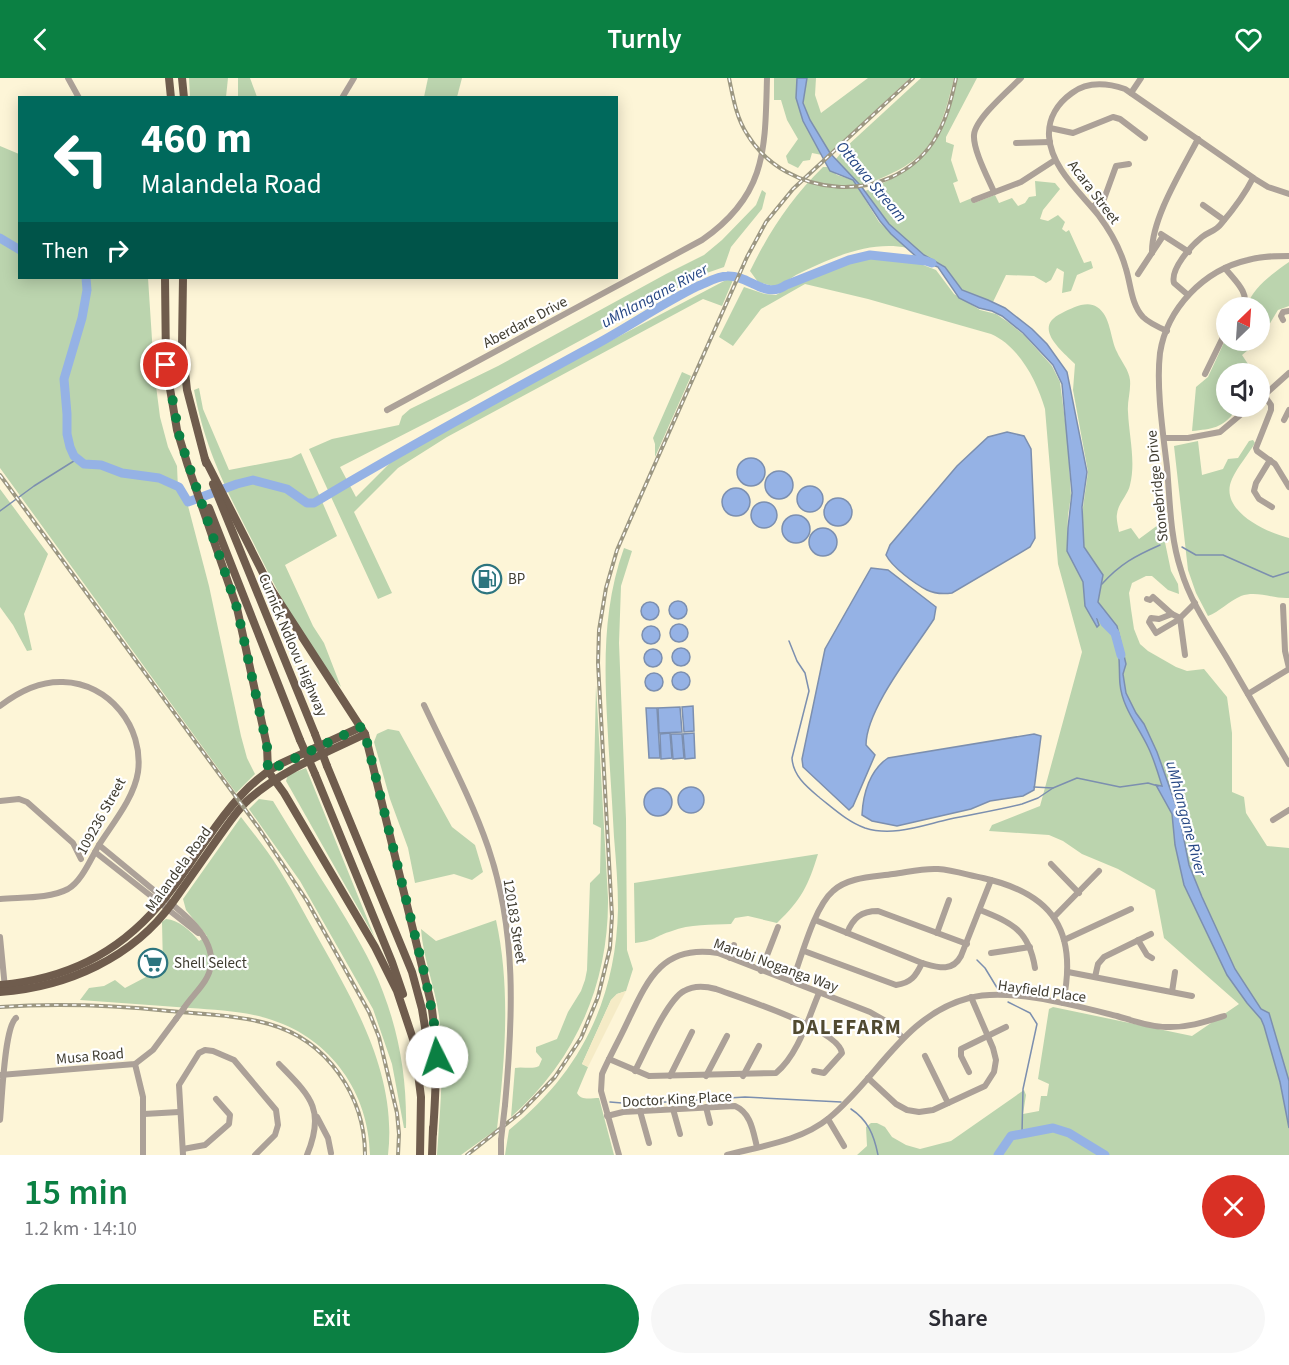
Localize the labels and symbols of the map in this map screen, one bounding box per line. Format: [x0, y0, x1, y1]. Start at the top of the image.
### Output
water label: Ottawa Stream [831, 136, 912, 227]
street label: Acara Street [1063, 156, 1125, 229]
water label: uMhlangane River [597, 258, 713, 333]
street label: Aberdare Drive [479, 291, 571, 354]
north arrow [1216, 297, 1270, 351]
pin [140, 339, 191, 390]
street label: Stonebridge Drive [1141, 429, 1174, 543]
fuel station icon: BP [471, 563, 503, 595]
place label: BP [508, 569, 525, 590]
street label: Curnick Ndlovu Highway [253, 570, 332, 720]
water label: uMhlangane River [1160, 758, 1212, 880]
street label: 109236 Street [72, 774, 131, 859]
street label: Malandela Road [140, 823, 216, 916]
street label: 120183 Street [497, 877, 532, 965]
street label: Marubi Noganga Way [710, 933, 841, 998]
supermarket icon: Shell Select [137, 947, 169, 979]
place label: Shell Select [174, 953, 247, 974]
street label: Hayfield Place [996, 975, 1087, 1008]
district label: DALEFARM [792, 1012, 902, 1042]
position arrow [405, 1025, 469, 1089]
street label: Musa Road [55, 1043, 125, 1070]
street label: Doctor King Place [621, 1086, 733, 1113]

